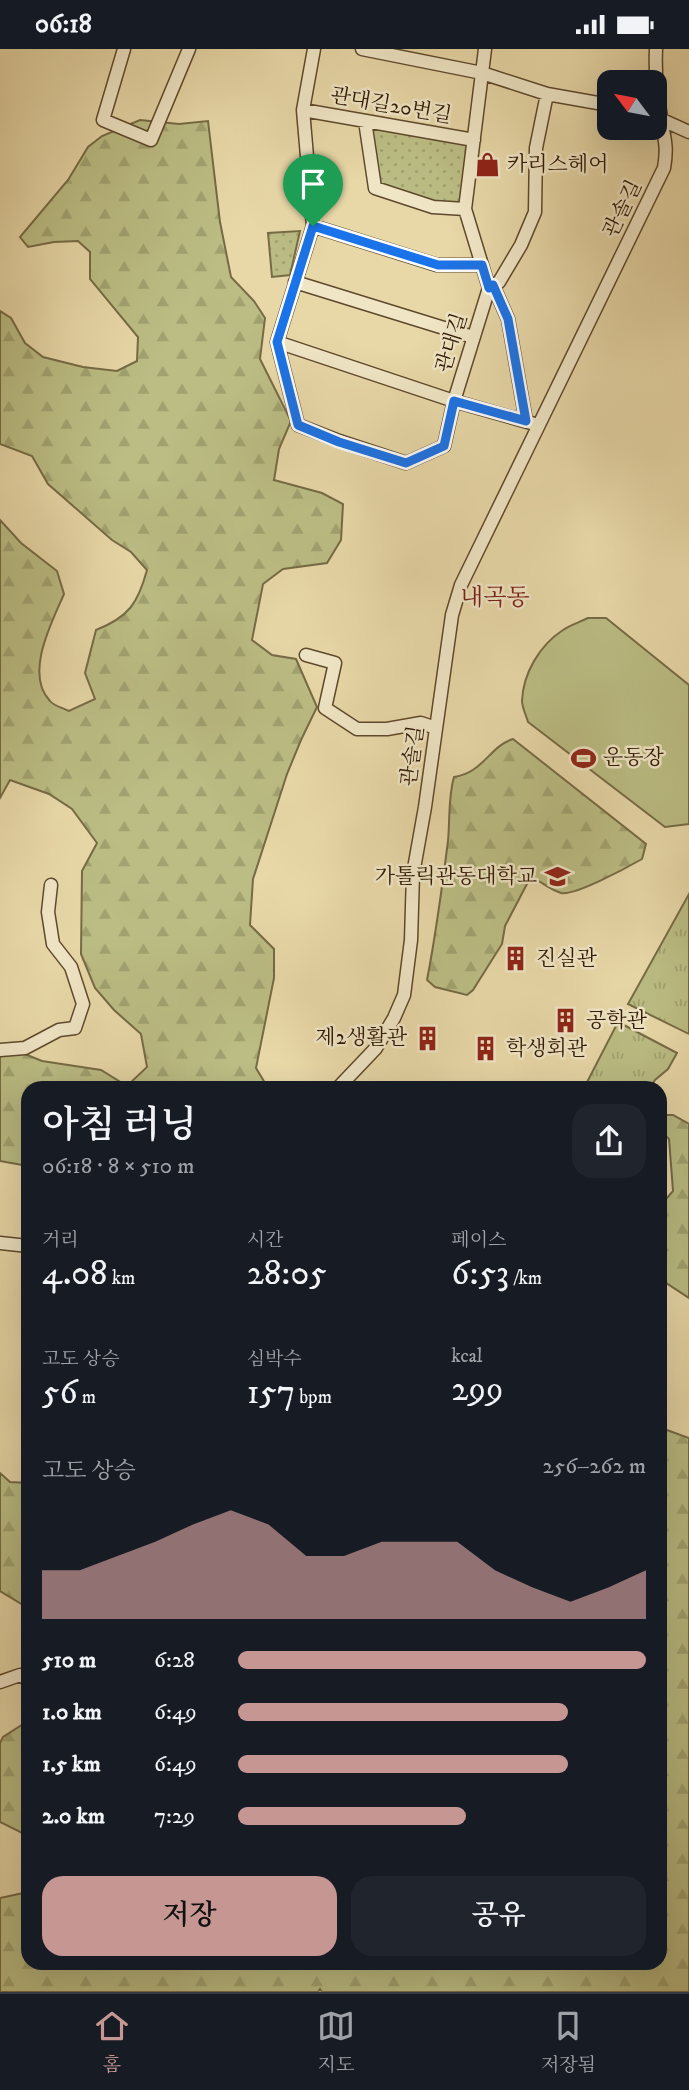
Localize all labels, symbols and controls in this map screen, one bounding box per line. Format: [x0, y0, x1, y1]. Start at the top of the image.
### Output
text: 06:18 [35, 8, 92, 41]
north arrow [597, 70, 667, 140]
map controls [597, 70, 667, 140]
street label: 관대길20번길 [328, 83, 454, 129]
shop icon: 카리스헤어 [473, 151, 501, 179]
place label: 카리스헤어 [507, 152, 608, 178]
pin [283, 154, 343, 226]
icon: arrive [294, 165, 332, 203]
street label: 관솔길 [598, 176, 648, 242]
street label: 관대길 [431, 310, 473, 376]
district label: 내곡동 [460, 583, 530, 613]
street label: 관솔길 [396, 724, 430, 788]
sports icon: 운동장 [569, 744, 597, 772]
place label: 운동장 [603, 745, 665, 771]
school or university icon: 가톨릭관동대학교 [543, 863, 571, 891]
place label: 가톨릭관동대학교 [375, 864, 537, 890]
building icon: 진실관 [502, 945, 530, 973]
place label: 진실관 [536, 946, 598, 972]
building icon: 공학관 [552, 1007, 580, 1035]
place label: 공학관 [586, 1008, 648, 1034]
building icon: 제2생활관 [413, 1024, 441, 1052]
place label: 제2생활관 [316, 1025, 408, 1051]
building icon: 학생회관 [472, 1035, 500, 1063]
place label: 학생회관 [506, 1036, 588, 1062]
text: 아침 러닝 [42, 1102, 197, 1150]
button: share [572, 1104, 646, 1178]
text: 06:18 · 8 × 510 m [42, 1152, 194, 1181]
text: 거리 [42, 1229, 79, 1252]
text: 시간 [247, 1229, 283, 1252]
text: 페이스 [451, 1229, 506, 1252]
text: 4.08 [42, 1252, 108, 1296]
text: 28:05 [247, 1252, 327, 1296]
text: 6:53 [451, 1252, 509, 1296]
text: km [108, 1267, 135, 1290]
text: /km [509, 1267, 542, 1290]
text: kcal [451, 1345, 483, 1368]
text: 고도 상승 [42, 1348, 120, 1371]
text: 심박수 [247, 1348, 302, 1371]
text: 299 [451, 1368, 503, 1412]
text: 56 [42, 1371, 78, 1415]
text: 157 [247, 1371, 295, 1415]
text: m [78, 1386, 96, 1409]
text: bpm [295, 1386, 332, 1409]
text: 256–262 m [543, 1452, 646, 1481]
text: 고도 상승 [42, 1457, 136, 1486]
text: 510 m [42, 1646, 96, 1675]
text: 6:28 [154, 1646, 195, 1675]
text: 1.0 km [42, 1698, 102, 1727]
text: 6:49 [154, 1698, 197, 1727]
text: 1.5 km [42, 1750, 101, 1779]
text: 6:49 [154, 1750, 197, 1779]
text: 2.0 km [42, 1802, 105, 1831]
text: 7:29 [154, 1802, 195, 1831]
button: 저장 [42, 1876, 337, 1956]
button: 공유 [351, 1876, 646, 1956]
tab: 홈 [93, 2007, 131, 2077]
tab: 지도 [317, 2007, 355, 2077]
tab: 저장됨 [541, 2007, 596, 2077]

